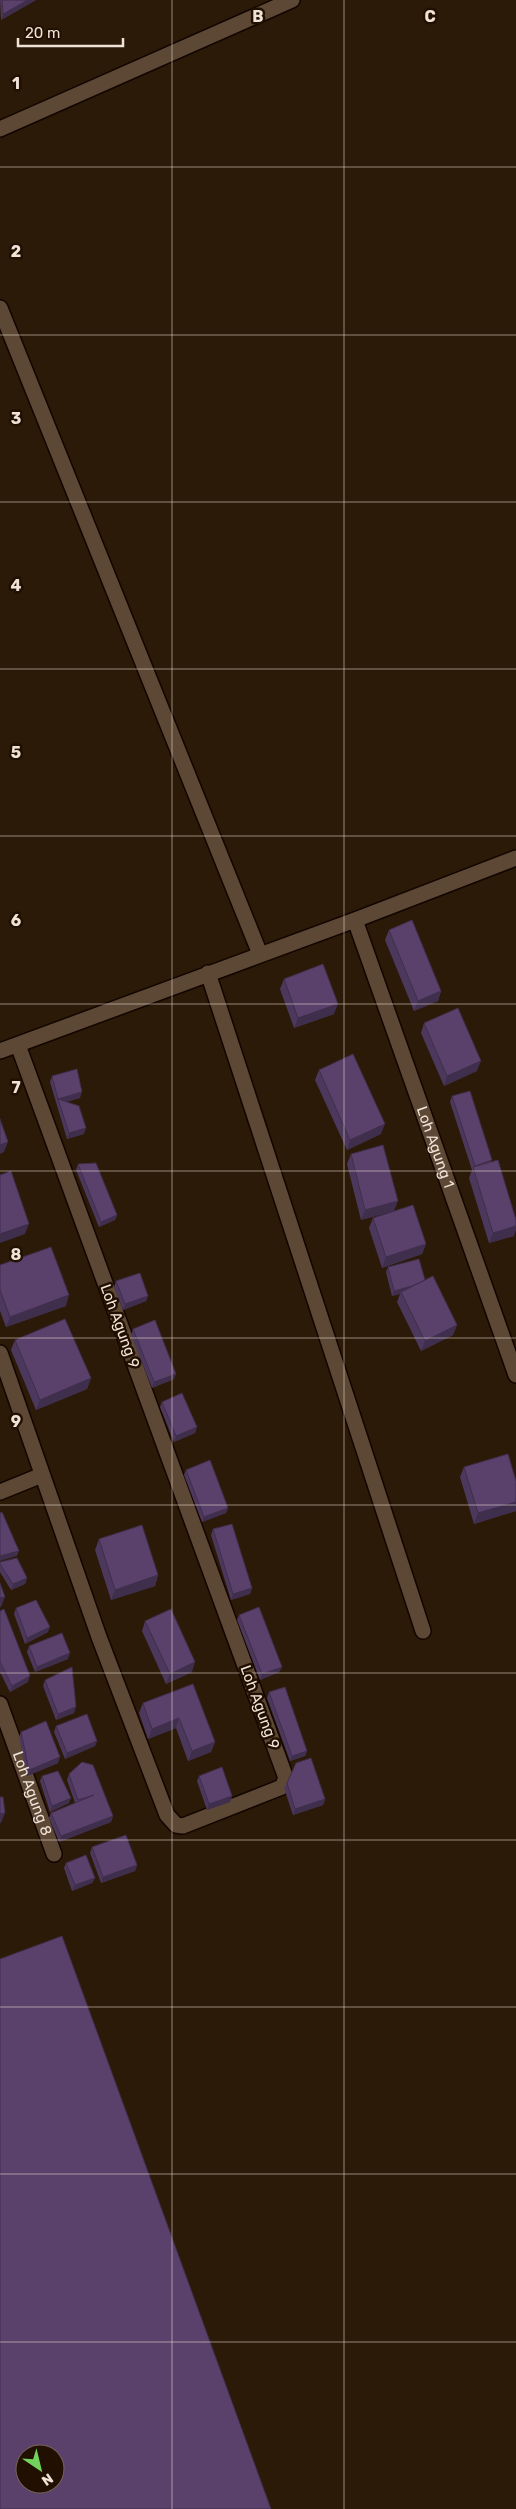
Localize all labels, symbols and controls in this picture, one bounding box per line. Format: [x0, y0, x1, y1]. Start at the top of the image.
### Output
text: B [252, 7, 264, 26]
text: C [424, 7, 436, 26]
scale bar [18, 15, 122, 47]
text: 20 m [25, 24, 60, 42]
text: 1 [12, 74, 20, 93]
text: 2 [11, 242, 21, 261]
text: 3 [11, 409, 21, 428]
text: 4 [11, 576, 22, 595]
text: 5 [11, 743, 21, 762]
text: 6 [11, 911, 21, 930]
text: 7 [11, 1078, 21, 1097]
street label: Loh Agung 1 [413, 1104, 458, 1190]
text: 8 [11, 1245, 22, 1264]
street label: Loh Agung 9 [97, 1282, 144, 1370]
text: 9 [11, 1412, 21, 1431]
street label: Loh Agung 9 [237, 1663, 284, 1751]
street label: Loh Agung 8 [9, 1749, 56, 1838]
north arrow [15, 2444, 65, 2494]
text: N [38, 2469, 56, 2489]

